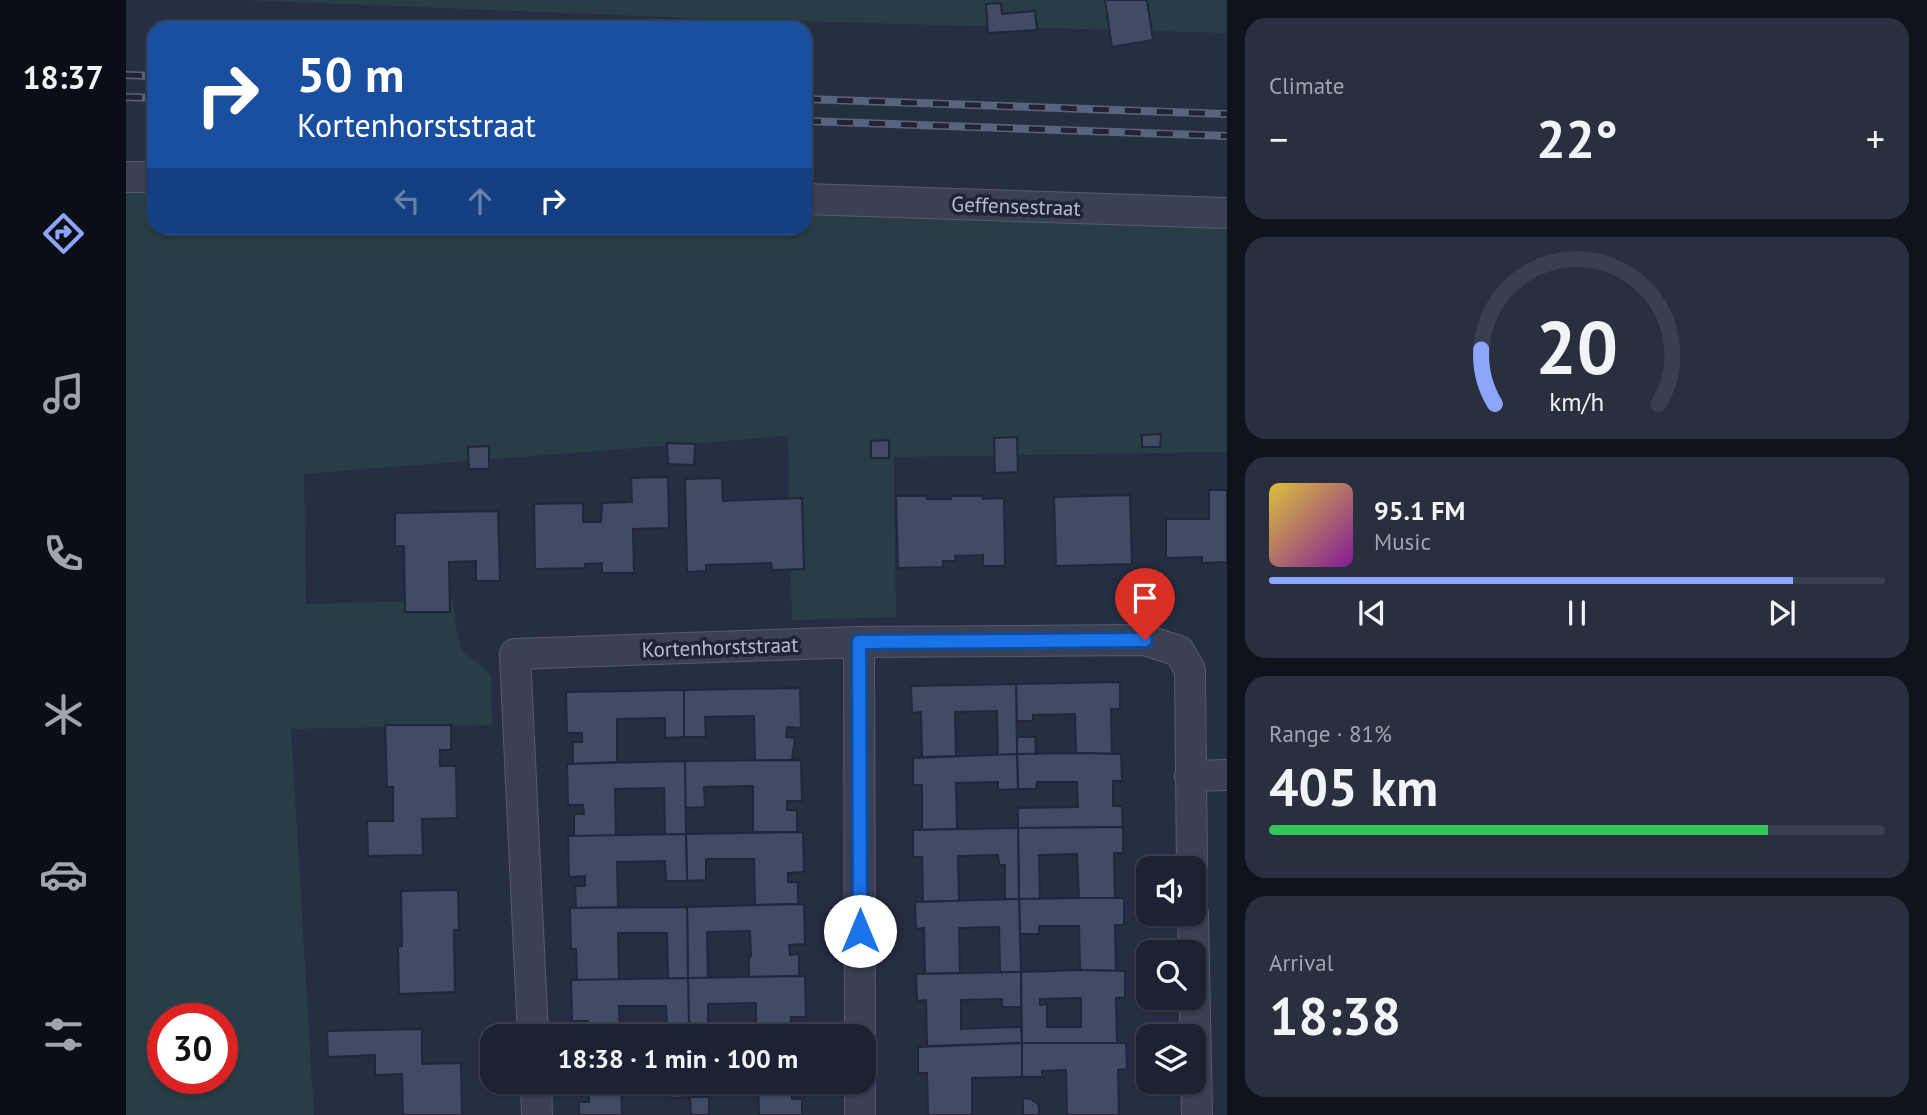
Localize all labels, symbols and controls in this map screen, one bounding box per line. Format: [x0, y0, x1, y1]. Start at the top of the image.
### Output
text: 50 m [297, 42, 404, 106]
icon: right [182, 49, 273, 140]
text: 18:37 [22, 56, 104, 98]
text: Climate [1269, 71, 1344, 100]
text: Kortenhorststraat [297, 104, 536, 146]
text: 22° [1536, 105, 1618, 172]
text: − [1269, 114, 1288, 163]
text: + [1866, 114, 1885, 163]
icon: left [388, 182, 426, 220]
icon: ahead [461, 182, 499, 220]
icon: right [534, 182, 572, 220]
street label: Geffensestraat [951, 190, 1081, 222]
icon: directions [39, 209, 88, 258]
text: 20 [1536, 301, 1618, 395]
icon: music [39, 369, 88, 418]
text: km/h [1550, 386, 1604, 418]
text: 95.1 FM [1374, 494, 1465, 527]
text: Music [1374, 527, 1431, 556]
icon: phone [39, 529, 88, 578]
pin [1115, 568, 1175, 640]
icon: arrive [1126, 579, 1164, 617]
icon: previous [1353, 594, 1391, 632]
icon: pause [1558, 594, 1596, 632]
icon: next [1763, 594, 1801, 632]
street label: Kortenhorststraat [641, 631, 799, 663]
icon: climate [39, 690, 88, 739]
text: Range · 81% [1269, 719, 1392, 748]
text: 405 km [1269, 753, 1438, 820]
icon: car [39, 850, 88, 899]
map controls [1136, 856, 1206, 1094]
button: sound [1136, 856, 1206, 926]
position arrow [823, 894, 897, 968]
button: search [1136, 940, 1206, 1010]
text: Arrival [1269, 948, 1333, 977]
text: 18:38 [1269, 982, 1401, 1049]
speed limit sign: 30 [147, 1003, 238, 1094]
icon: filters [39, 1010, 88, 1059]
button: layers [1136, 1024, 1206, 1094]
text: 18:38 · 1 min · 100 m [558, 1042, 798, 1075]

